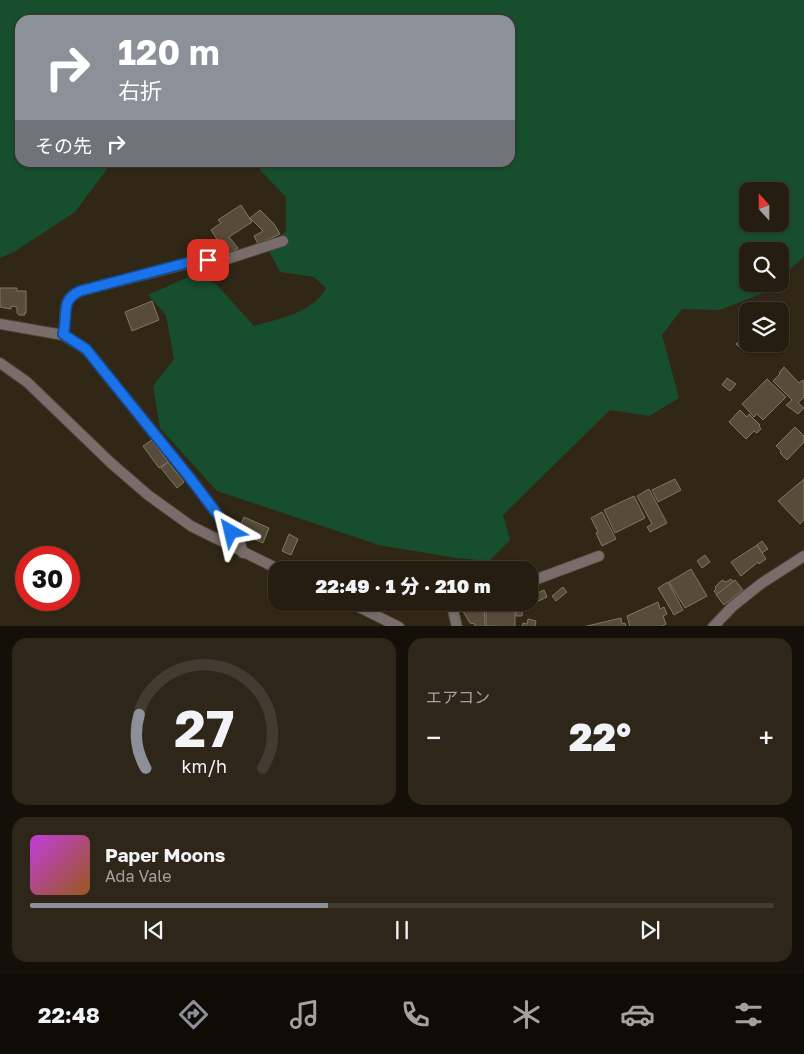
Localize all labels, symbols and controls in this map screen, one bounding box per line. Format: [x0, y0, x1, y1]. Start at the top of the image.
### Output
text: 120 m [118, 31, 220, 73]
icon: right [35, 35, 100, 100]
text: 右折 [118, 77, 162, 104]
icon: right [102, 130, 130, 158]
text: その先 [35, 134, 92, 157]
north arrow [739, 182, 789, 232]
map controls [739, 182, 789, 352]
pin [187, 239, 229, 281]
button: search [739, 242, 789, 292]
icon: arrive [194, 246, 222, 274]
button: layers [739, 302, 789, 352]
position arrow [204, 505, 256, 557]
speed limit sign: 30 [15, 546, 80, 611]
text: 22:49 · 1 分 · 210 m [315, 574, 491, 597]
text: エアコン [426, 687, 490, 707]
text: 27 [174, 696, 234, 758]
text: 22° [569, 714, 631, 759]
text: − [426, 721, 441, 754]
text: + [759, 721, 774, 754]
text: km/h [181, 755, 227, 777]
text: Paper Moons [105, 843, 225, 866]
text: Ada Vale [105, 866, 171, 886]
icon: previous [140, 916, 168, 944]
icon: pause [388, 916, 416, 944]
icon: next [636, 916, 664, 944]
icon: directions [176, 997, 211, 1032]
icon: music [287, 997, 322, 1032]
icon: phone [398, 997, 433, 1032]
icon: climate [509, 997, 544, 1032]
icon: car [620, 997, 655, 1032]
icon: filters [731, 997, 766, 1032]
text: 22:48 [38, 1001, 100, 1028]

